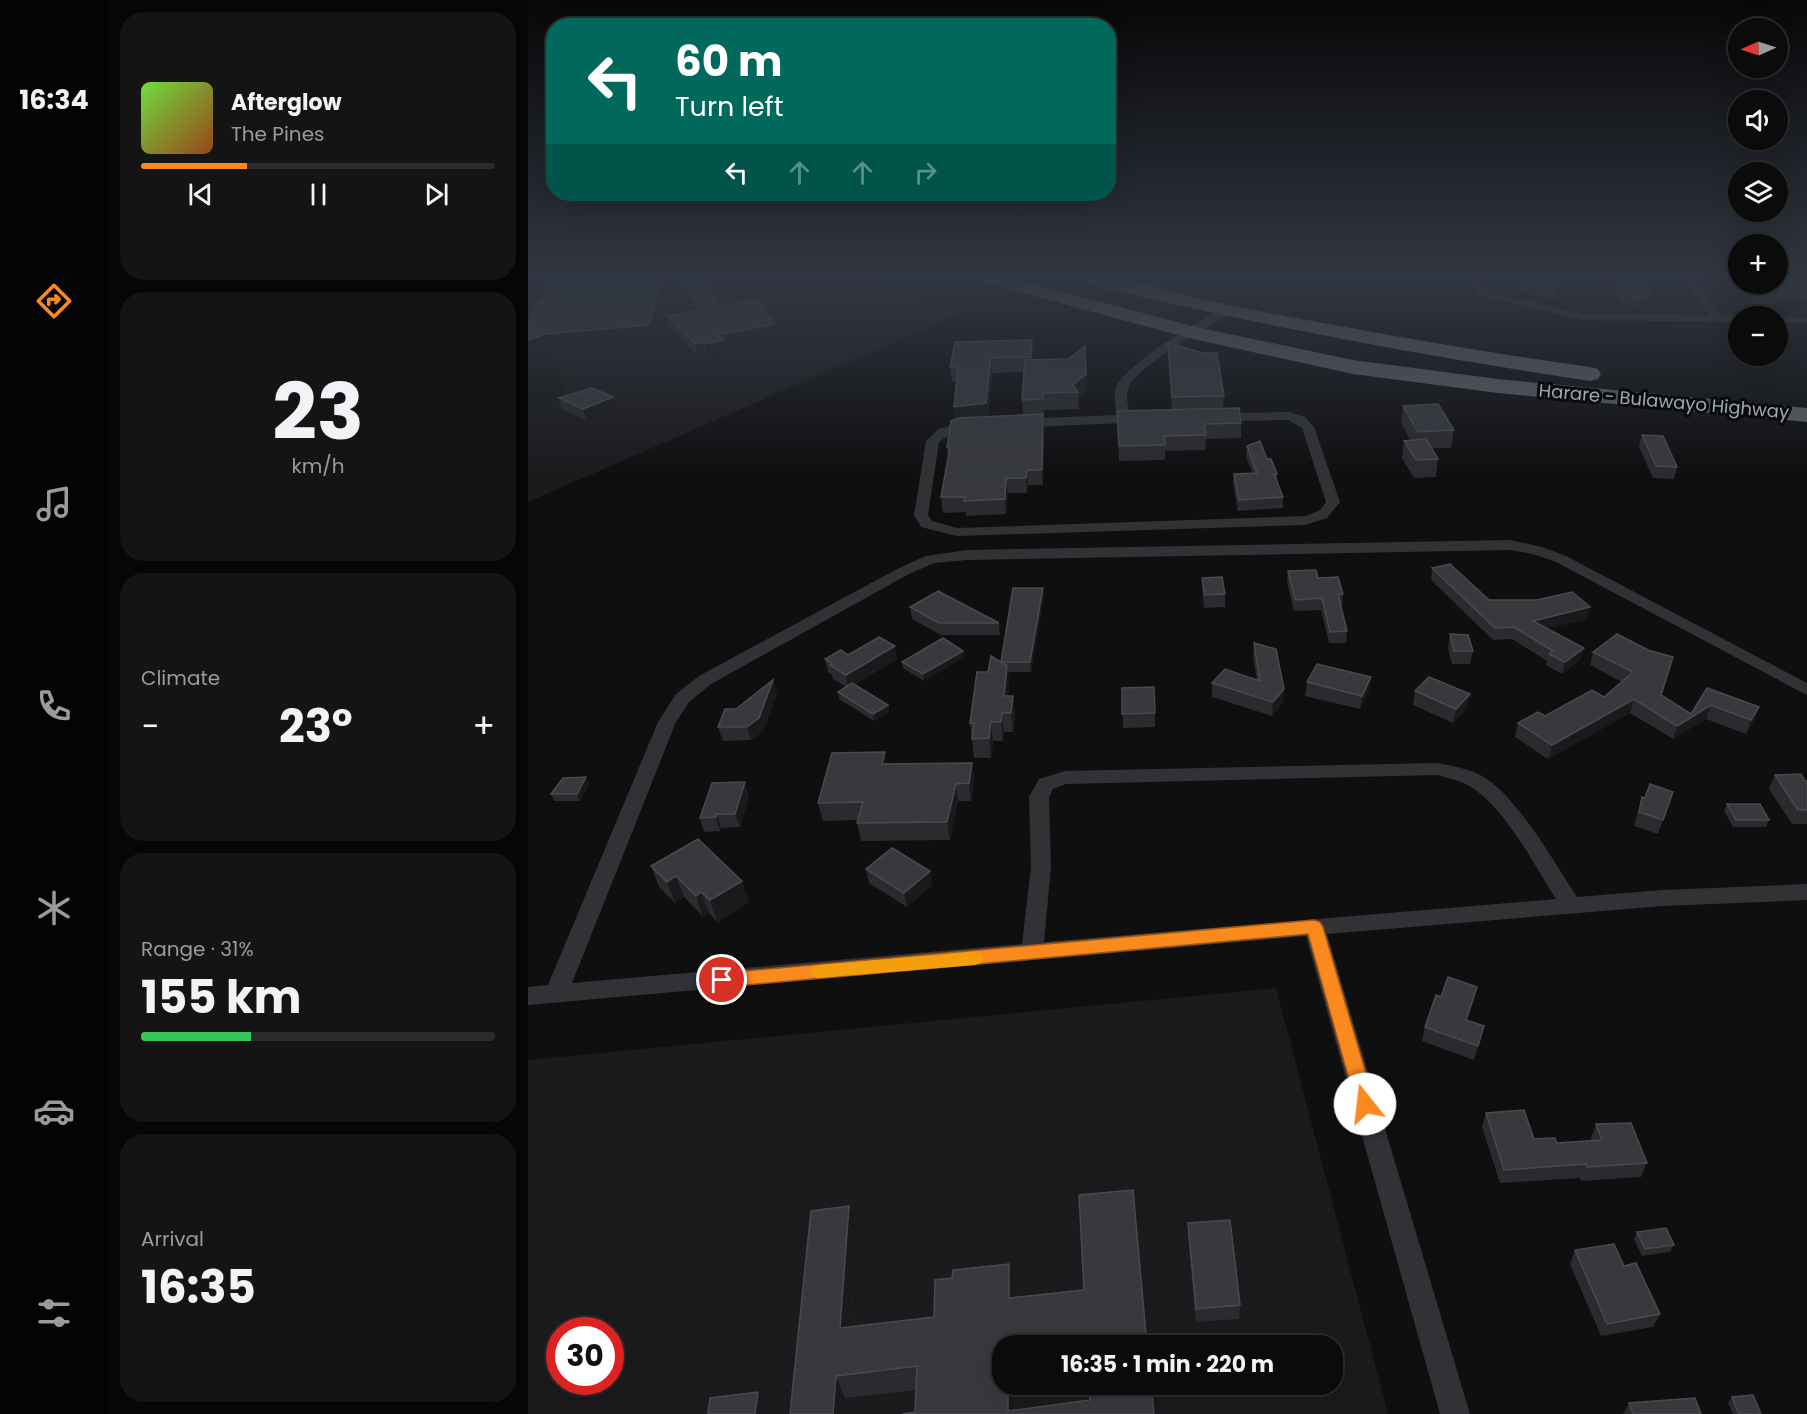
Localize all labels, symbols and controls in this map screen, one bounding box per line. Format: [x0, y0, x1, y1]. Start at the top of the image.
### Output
north arrow [1728, 18, 1788, 78]
map controls [1728, 18, 1788, 366]
text: 60 m [675, 32, 783, 91]
icon: left [576, 42, 654, 120]
text: 16:34 [19, 81, 89, 118]
text: Afterglow [231, 87, 342, 118]
text: Turn left [675, 88, 784, 125]
button: sound [1728, 90, 1788, 150]
text: The Pines [231, 120, 325, 148]
icon: left [720, 156, 753, 189]
icon: ahead [783, 156, 816, 189]
icon: ahead [846, 156, 879, 189]
icon: right [909, 156, 942, 189]
button: layers [1728, 162, 1788, 222]
icon: previous [184, 178, 217, 211]
icon: pause [302, 178, 335, 211]
icon: next [420, 178, 453, 211]
button: + [1728, 234, 1788, 294]
icon: directions [33, 280, 75, 322]
button: − [1728, 306, 1788, 366]
text: 23 [272, 357, 364, 466]
street label: Harare - Bulawayo Highway [1538, 378, 1790, 424]
text: km/h [291, 452, 345, 480]
icon: music [33, 483, 75, 525]
text: Climate [141, 664, 220, 692]
icon: phone [33, 685, 75, 727]
text: 23° [279, 695, 353, 758]
text: − [141, 703, 159, 750]
text: + [472, 703, 495, 750]
icon: climate [33, 887, 75, 929]
text: Range · 31% [141, 935, 254, 963]
pin [696, 954, 747, 1005]
icon: arrive [705, 963, 738, 996]
text: 155 km [141, 966, 301, 1029]
position arrow [1333, 1072, 1397, 1136]
icon: car [33, 1090, 75, 1132]
text: Arrival [141, 1225, 204, 1253]
text: 16:35 [141, 1256, 256, 1319]
icon: filters [33, 1292, 75, 1334]
speed limit sign: 30 [546, 1317, 624, 1395]
text: 16:35 · 1 min · 220 m [1061, 1349, 1274, 1380]

